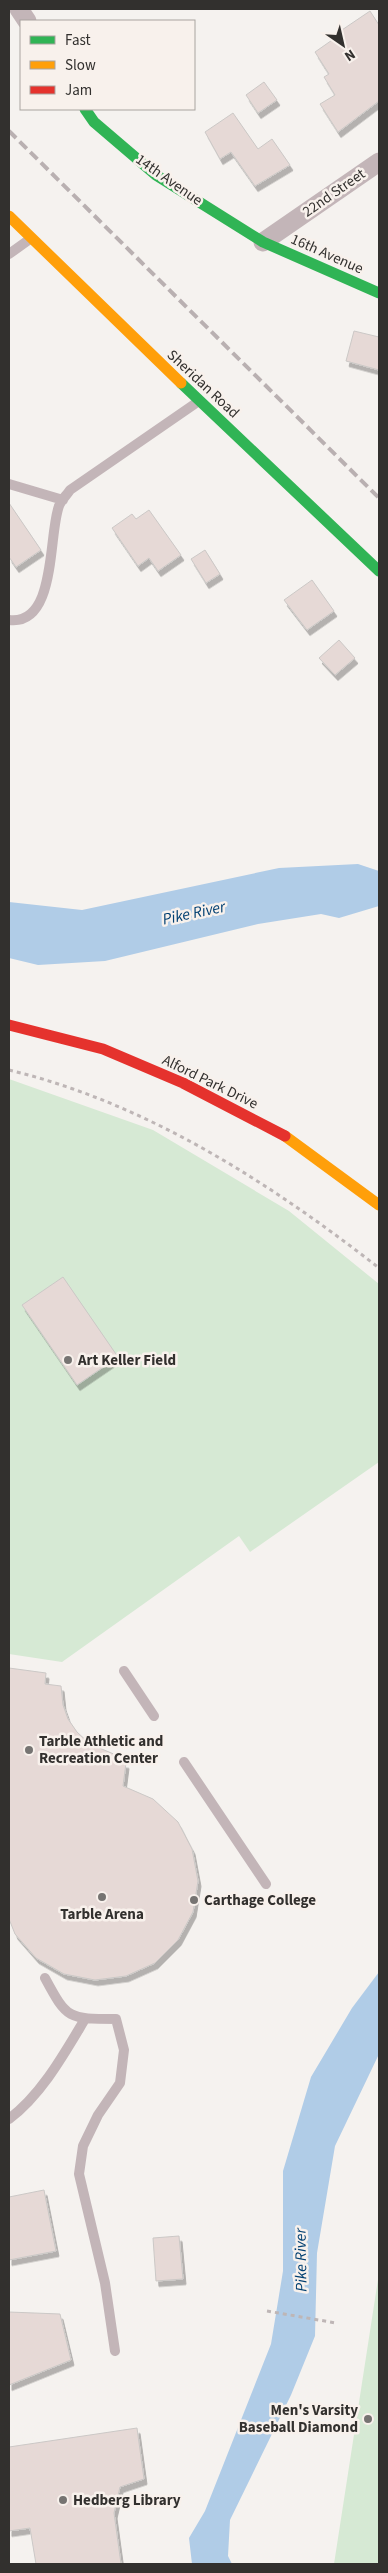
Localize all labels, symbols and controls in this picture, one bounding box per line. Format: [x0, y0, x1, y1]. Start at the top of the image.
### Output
legend [20, 20, 195, 110]
north arrow [318, 20, 368, 70]
text: Fast [65, 30, 91, 51]
text: N [340, 44, 359, 66]
text: Slow [65, 55, 96, 76]
text: Jam [65, 80, 92, 101]
street label: 14th Avenue [131, 149, 207, 211]
street label: 22nd Street [298, 164, 370, 222]
street label: 16th Avenue [287, 229, 367, 279]
street label: Sheridan Road [162, 345, 244, 423]
water label: Pike River [161, 895, 229, 930]
street label: Alford Park Drive [159, 1050, 261, 1114]
place label: Art Keller Field [77, 1350, 176, 1371]
marker: Art Keller Field [62, 1354, 74, 1366]
place label: Tarble Athletic and Recreation Center [39, 1731, 163, 1769]
marker: Tarble Athletic and Recreation Center [23, 1744, 35, 1756]
place label: Carthage College [204, 1890, 316, 1911]
marker: Tarble Arena [96, 1891, 108, 1903]
marker: Carthage College [188, 1894, 200, 1906]
place label: Tarble Arena [60, 1904, 144, 1925]
water label: Pike River [289, 2226, 313, 2292]
place label: Men's Varsity Baseball Diamond [239, 2400, 358, 2438]
marker: Men's Varsity Baseball Diamond [362, 2413, 374, 2425]
place label: Hedberg Library [73, 2490, 181, 2511]
marker: Hedberg Library [57, 2494, 69, 2506]

